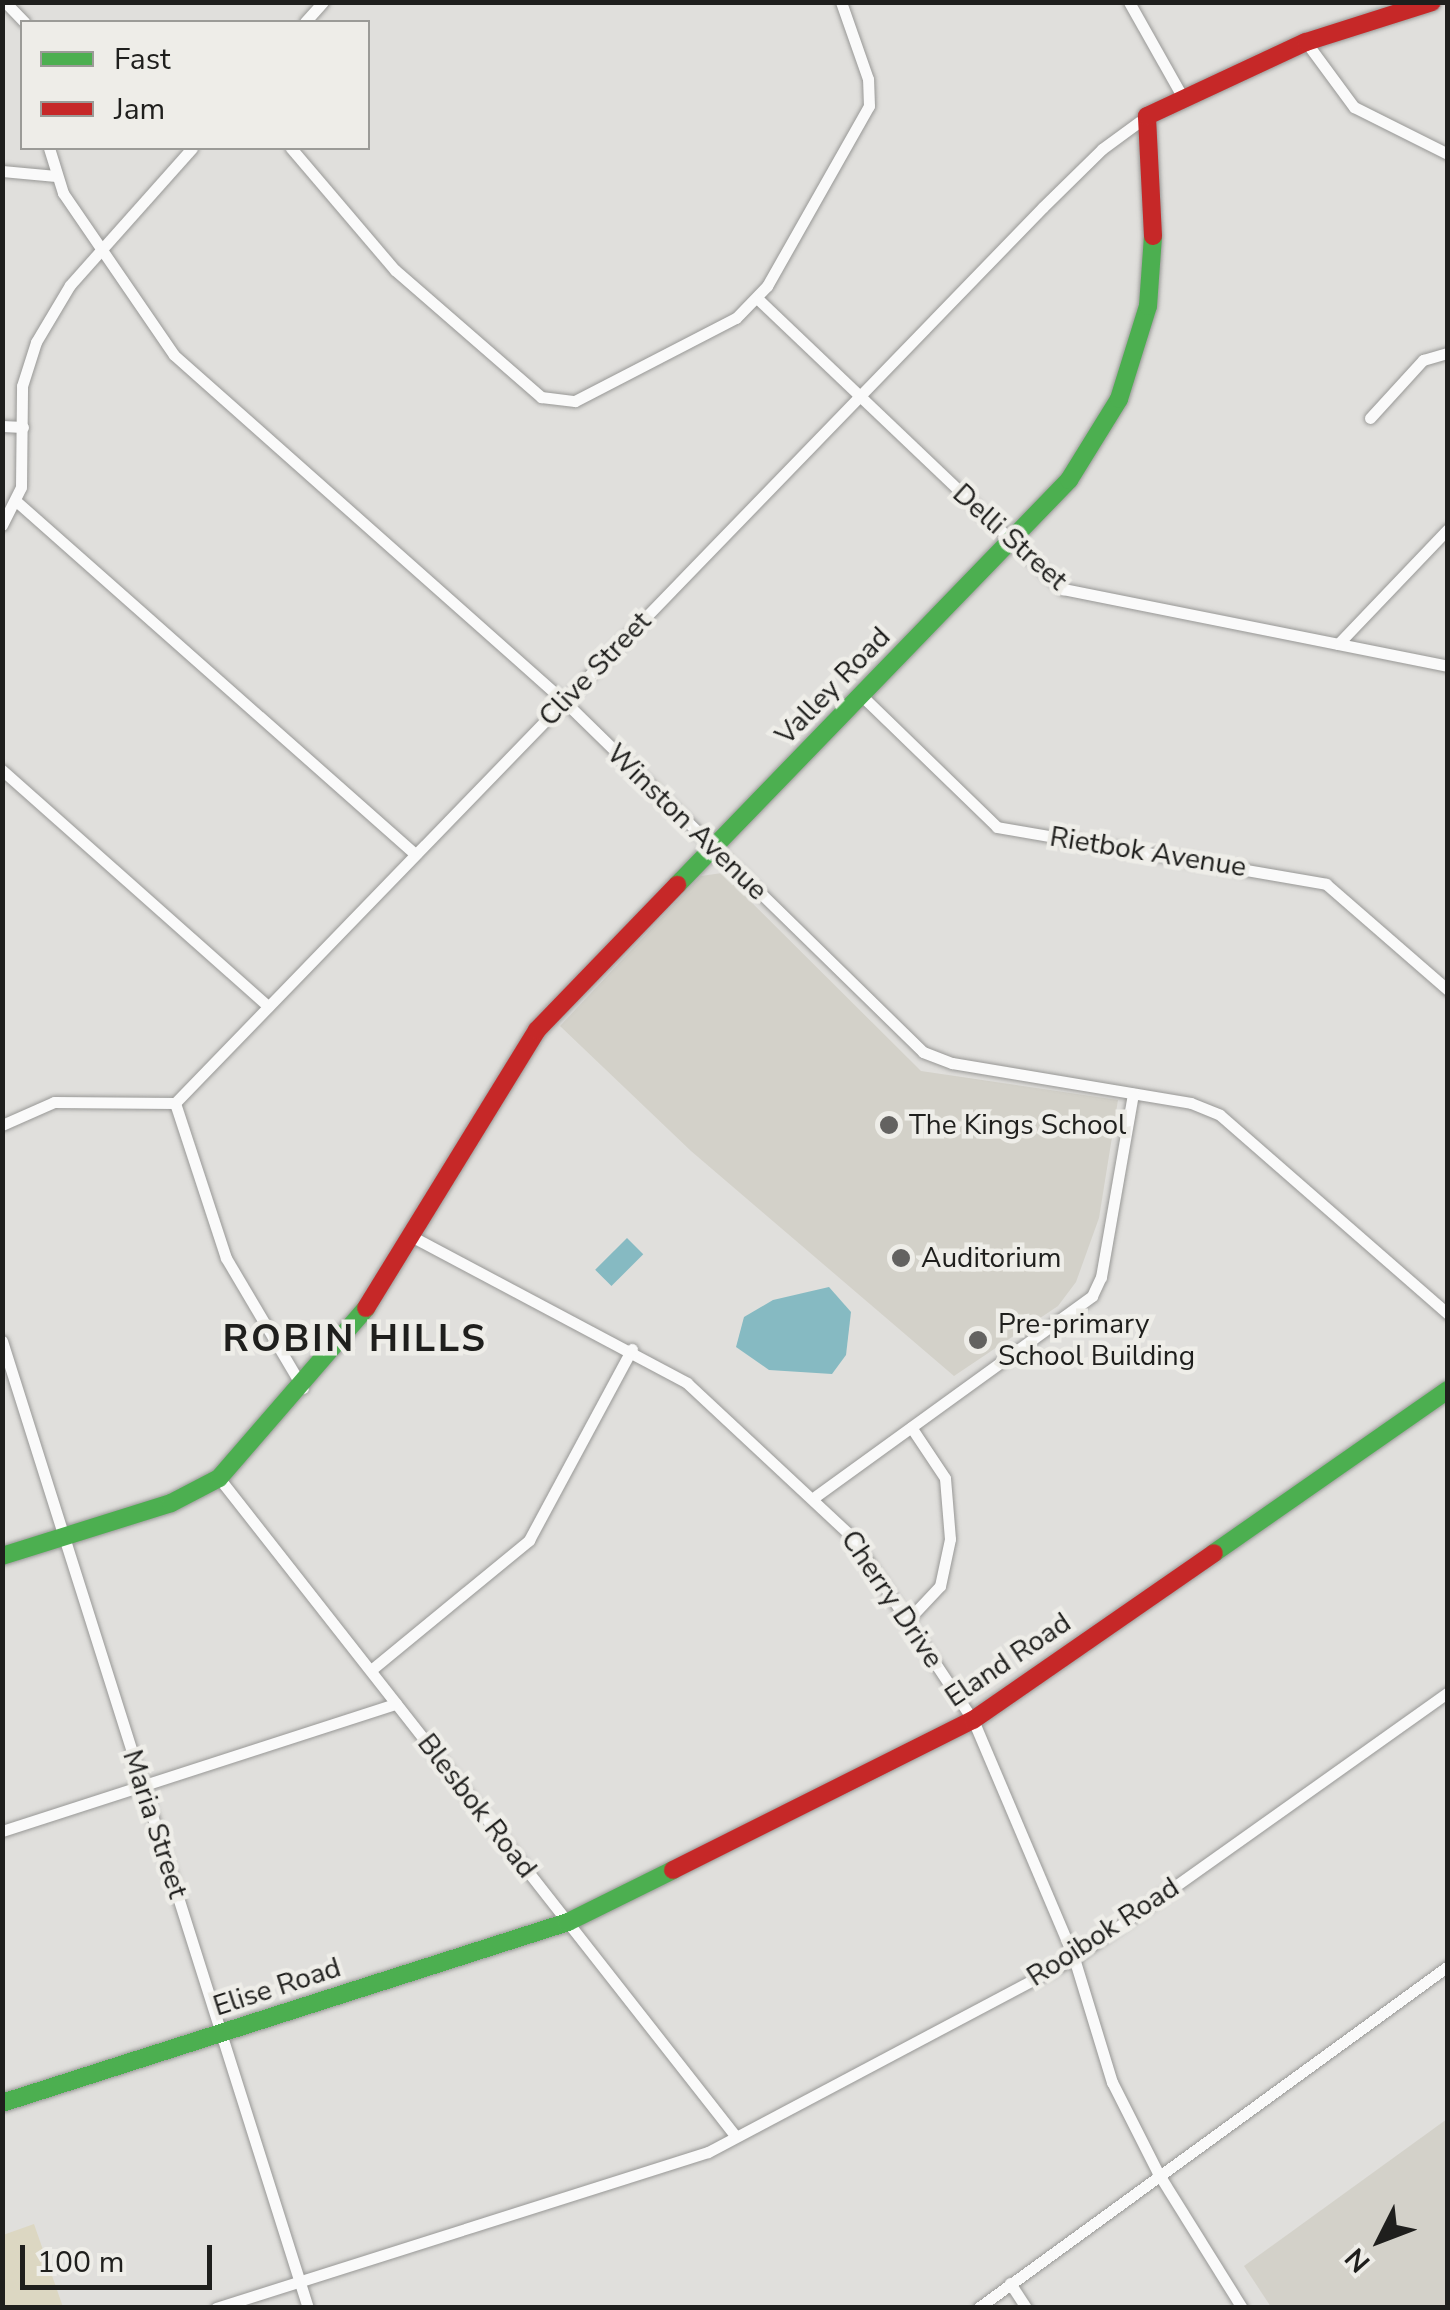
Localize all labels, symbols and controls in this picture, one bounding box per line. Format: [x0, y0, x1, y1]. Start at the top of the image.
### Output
legend [20, 20, 370, 150]
text: Fast [114, 39, 171, 80]
text: Jam [114, 89, 165, 130]
street label: Delli Street [946, 477, 1074, 597]
street label: Clive Street [532, 605, 658, 733]
street label: Valley Road [769, 620, 897, 752]
street label: Winston Avenue [600, 737, 774, 907]
street label: Rietbok Avenue [1047, 820, 1249, 884]
place label: The Kings School [909, 1108, 1126, 1142]
marker: The Kings School [878, 1114, 900, 1136]
place label: Auditorium [921, 1241, 1061, 1275]
marker: Auditorium [890, 1247, 912, 1269]
place label: Pre-primary School Building [998, 1307, 1195, 1373]
district label: ROBIN HILLS [223, 1316, 487, 1362]
marker: Pre-primary School Building [967, 1329, 989, 1351]
street label: Cherry Drive [834, 1524, 950, 1674]
street label: Eland Road [939, 1606, 1077, 1714]
street label: Blesbok Road [410, 1727, 544, 1885]
street label: Maria Street [115, 1746, 195, 1902]
street label: Rooibok Road [1021, 1870, 1185, 1994]
street label: Elise Road [209, 1951, 345, 2023]
north arrow [1330, 2190, 1430, 2290]
scale bar [25, 2225, 218, 2287]
text: N [1337, 2240, 1379, 2281]
text: 100 m [37, 2242, 124, 2283]

